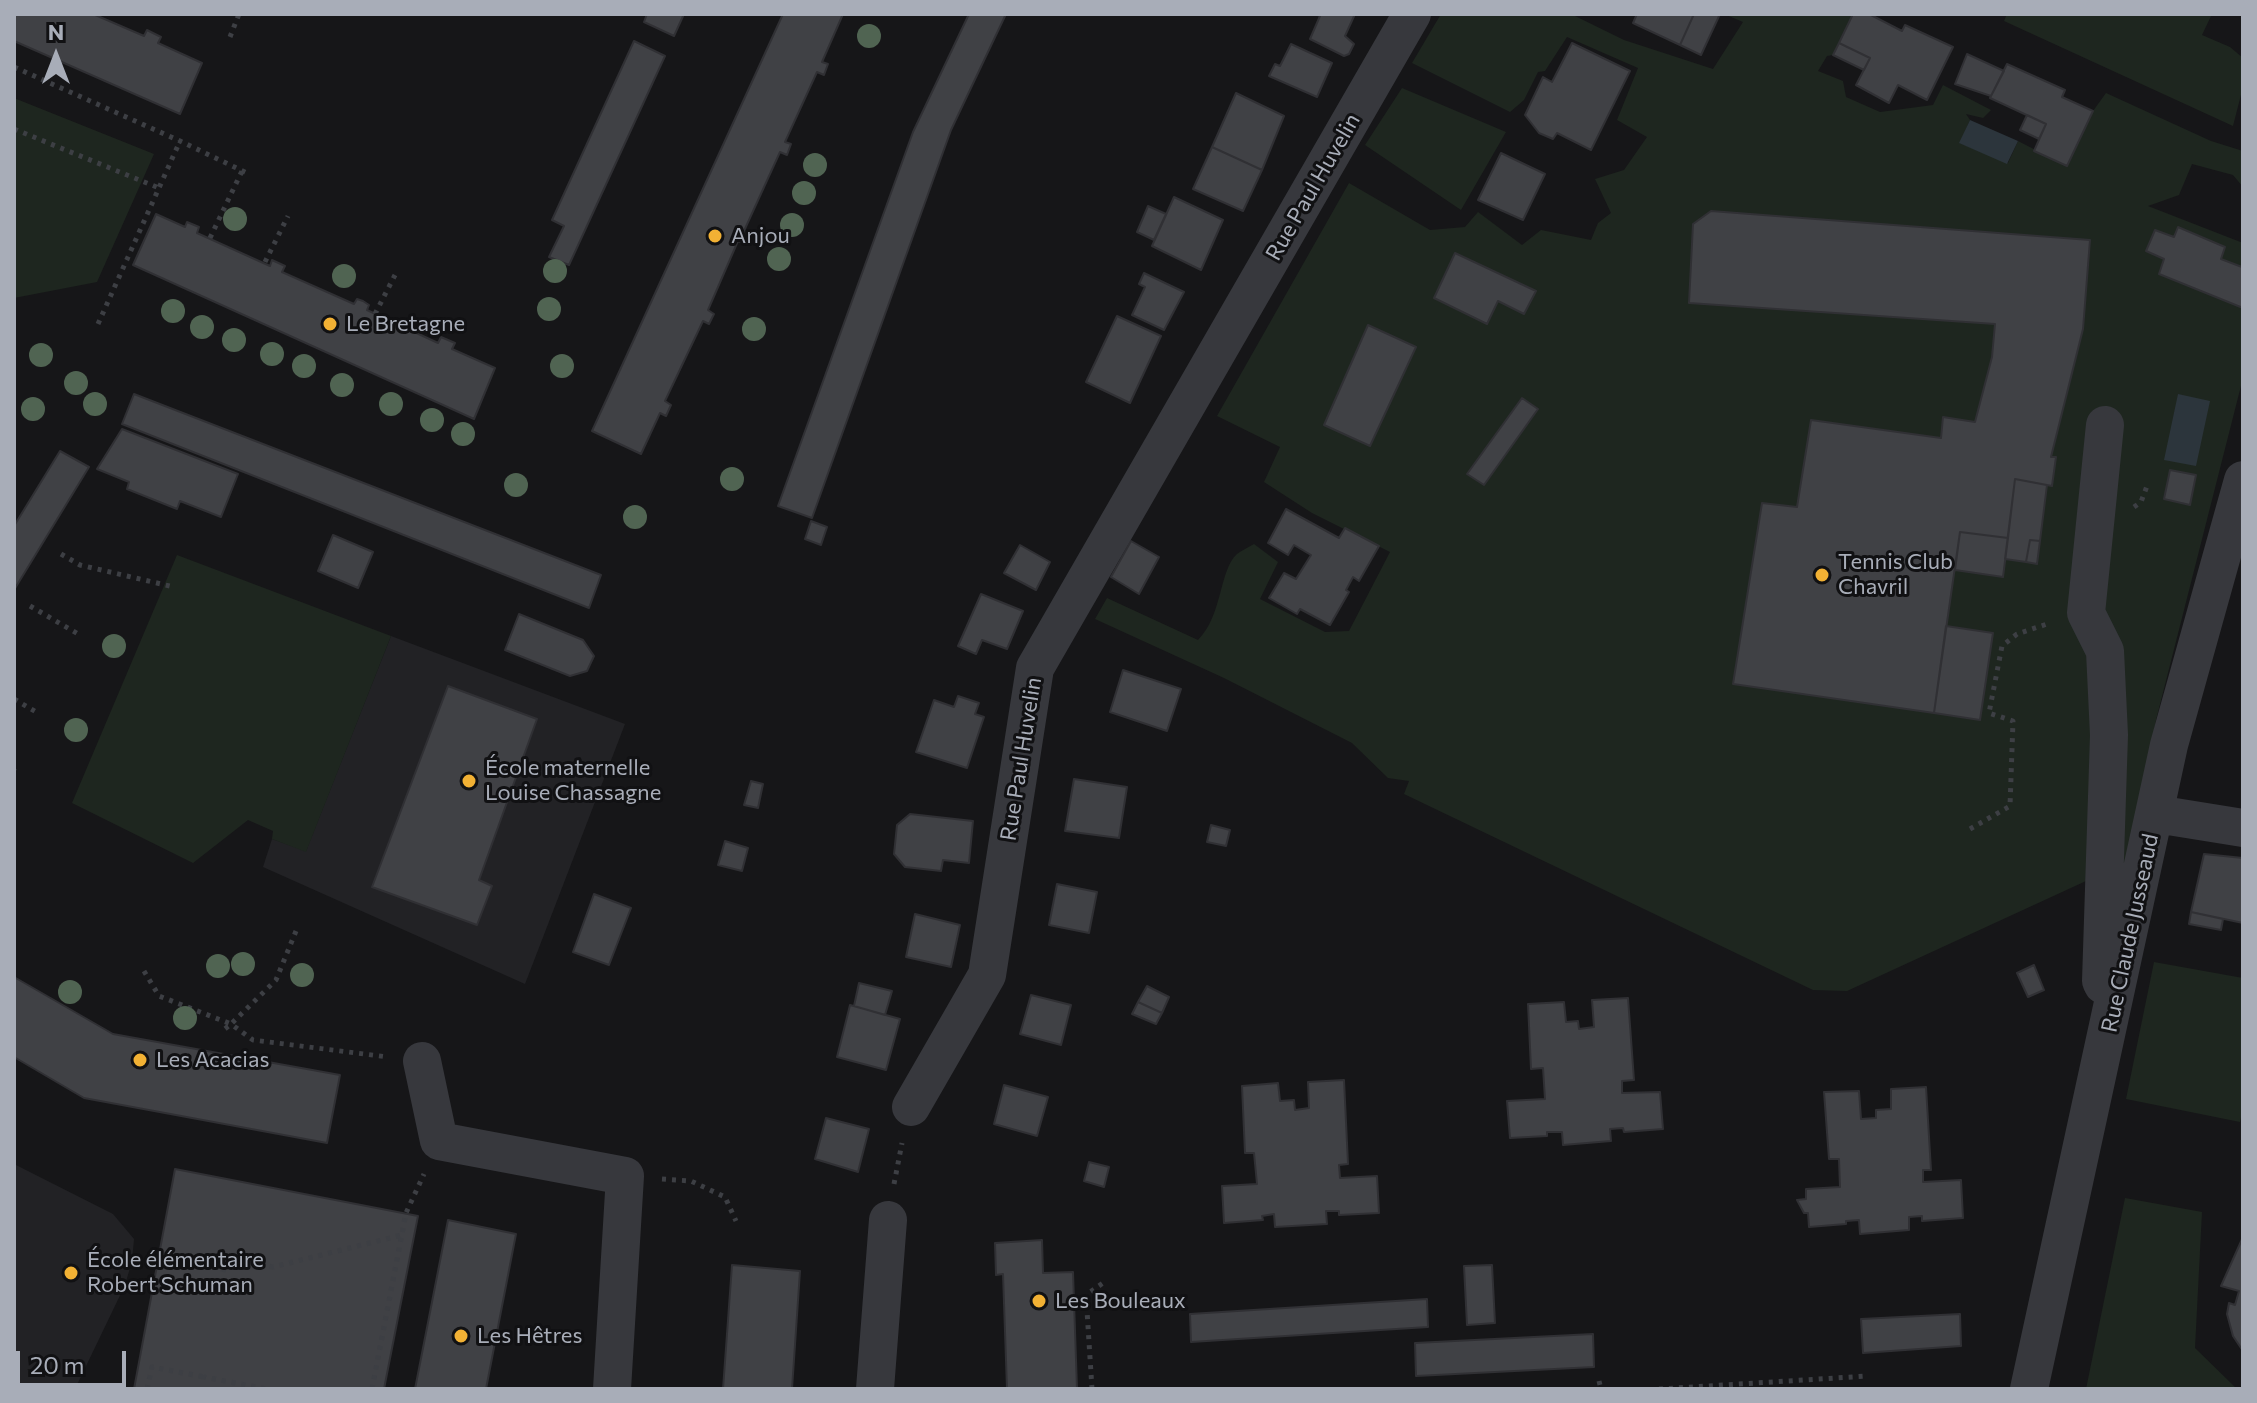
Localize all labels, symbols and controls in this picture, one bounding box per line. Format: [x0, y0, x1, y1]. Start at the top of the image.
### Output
north arrow [16, 16, 96, 96]
text: N [48, 18, 64, 45]
street label: Rue Paul Huvelin [1260, 109, 1366, 265]
place label: Anjou [731, 223, 790, 249]
marker: Anjou [706, 227, 724, 245]
place label: Le Bretagne [346, 311, 465, 337]
marker: Le Bretagne [321, 315, 339, 333]
place label: Tennis Club Chavril [1838, 549, 1953, 600]
marker: Tennis Club Chavril [1813, 566, 1831, 584]
street label: Rue Paul Huvelin [995, 675, 1047, 843]
place label: École maternelle Louise Chassagne [485, 755, 661, 806]
marker: École maternelle Louise Chassagne [460, 772, 478, 790]
street label: Rue Claude Jusseaud [2096, 831, 2164, 1035]
place label: Les Acacias [156, 1047, 270, 1073]
marker: Les Acacias [131, 1051, 149, 1069]
place label: École élémentaire Robert Schuman [87, 1247, 264, 1298]
marker: École élémentaire Robert Schuman [62, 1264, 80, 1282]
place label: Les Bouleaux [1055, 1288, 1186, 1314]
marker: Les Bouleaux [1030, 1292, 1048, 1310]
place label: Les Hêtres [477, 1323, 582, 1349]
marker: Les Hêtres [452, 1327, 470, 1345]
scale bar [20, 1335, 130, 1385]
text: 20 m [30, 1350, 84, 1379]

